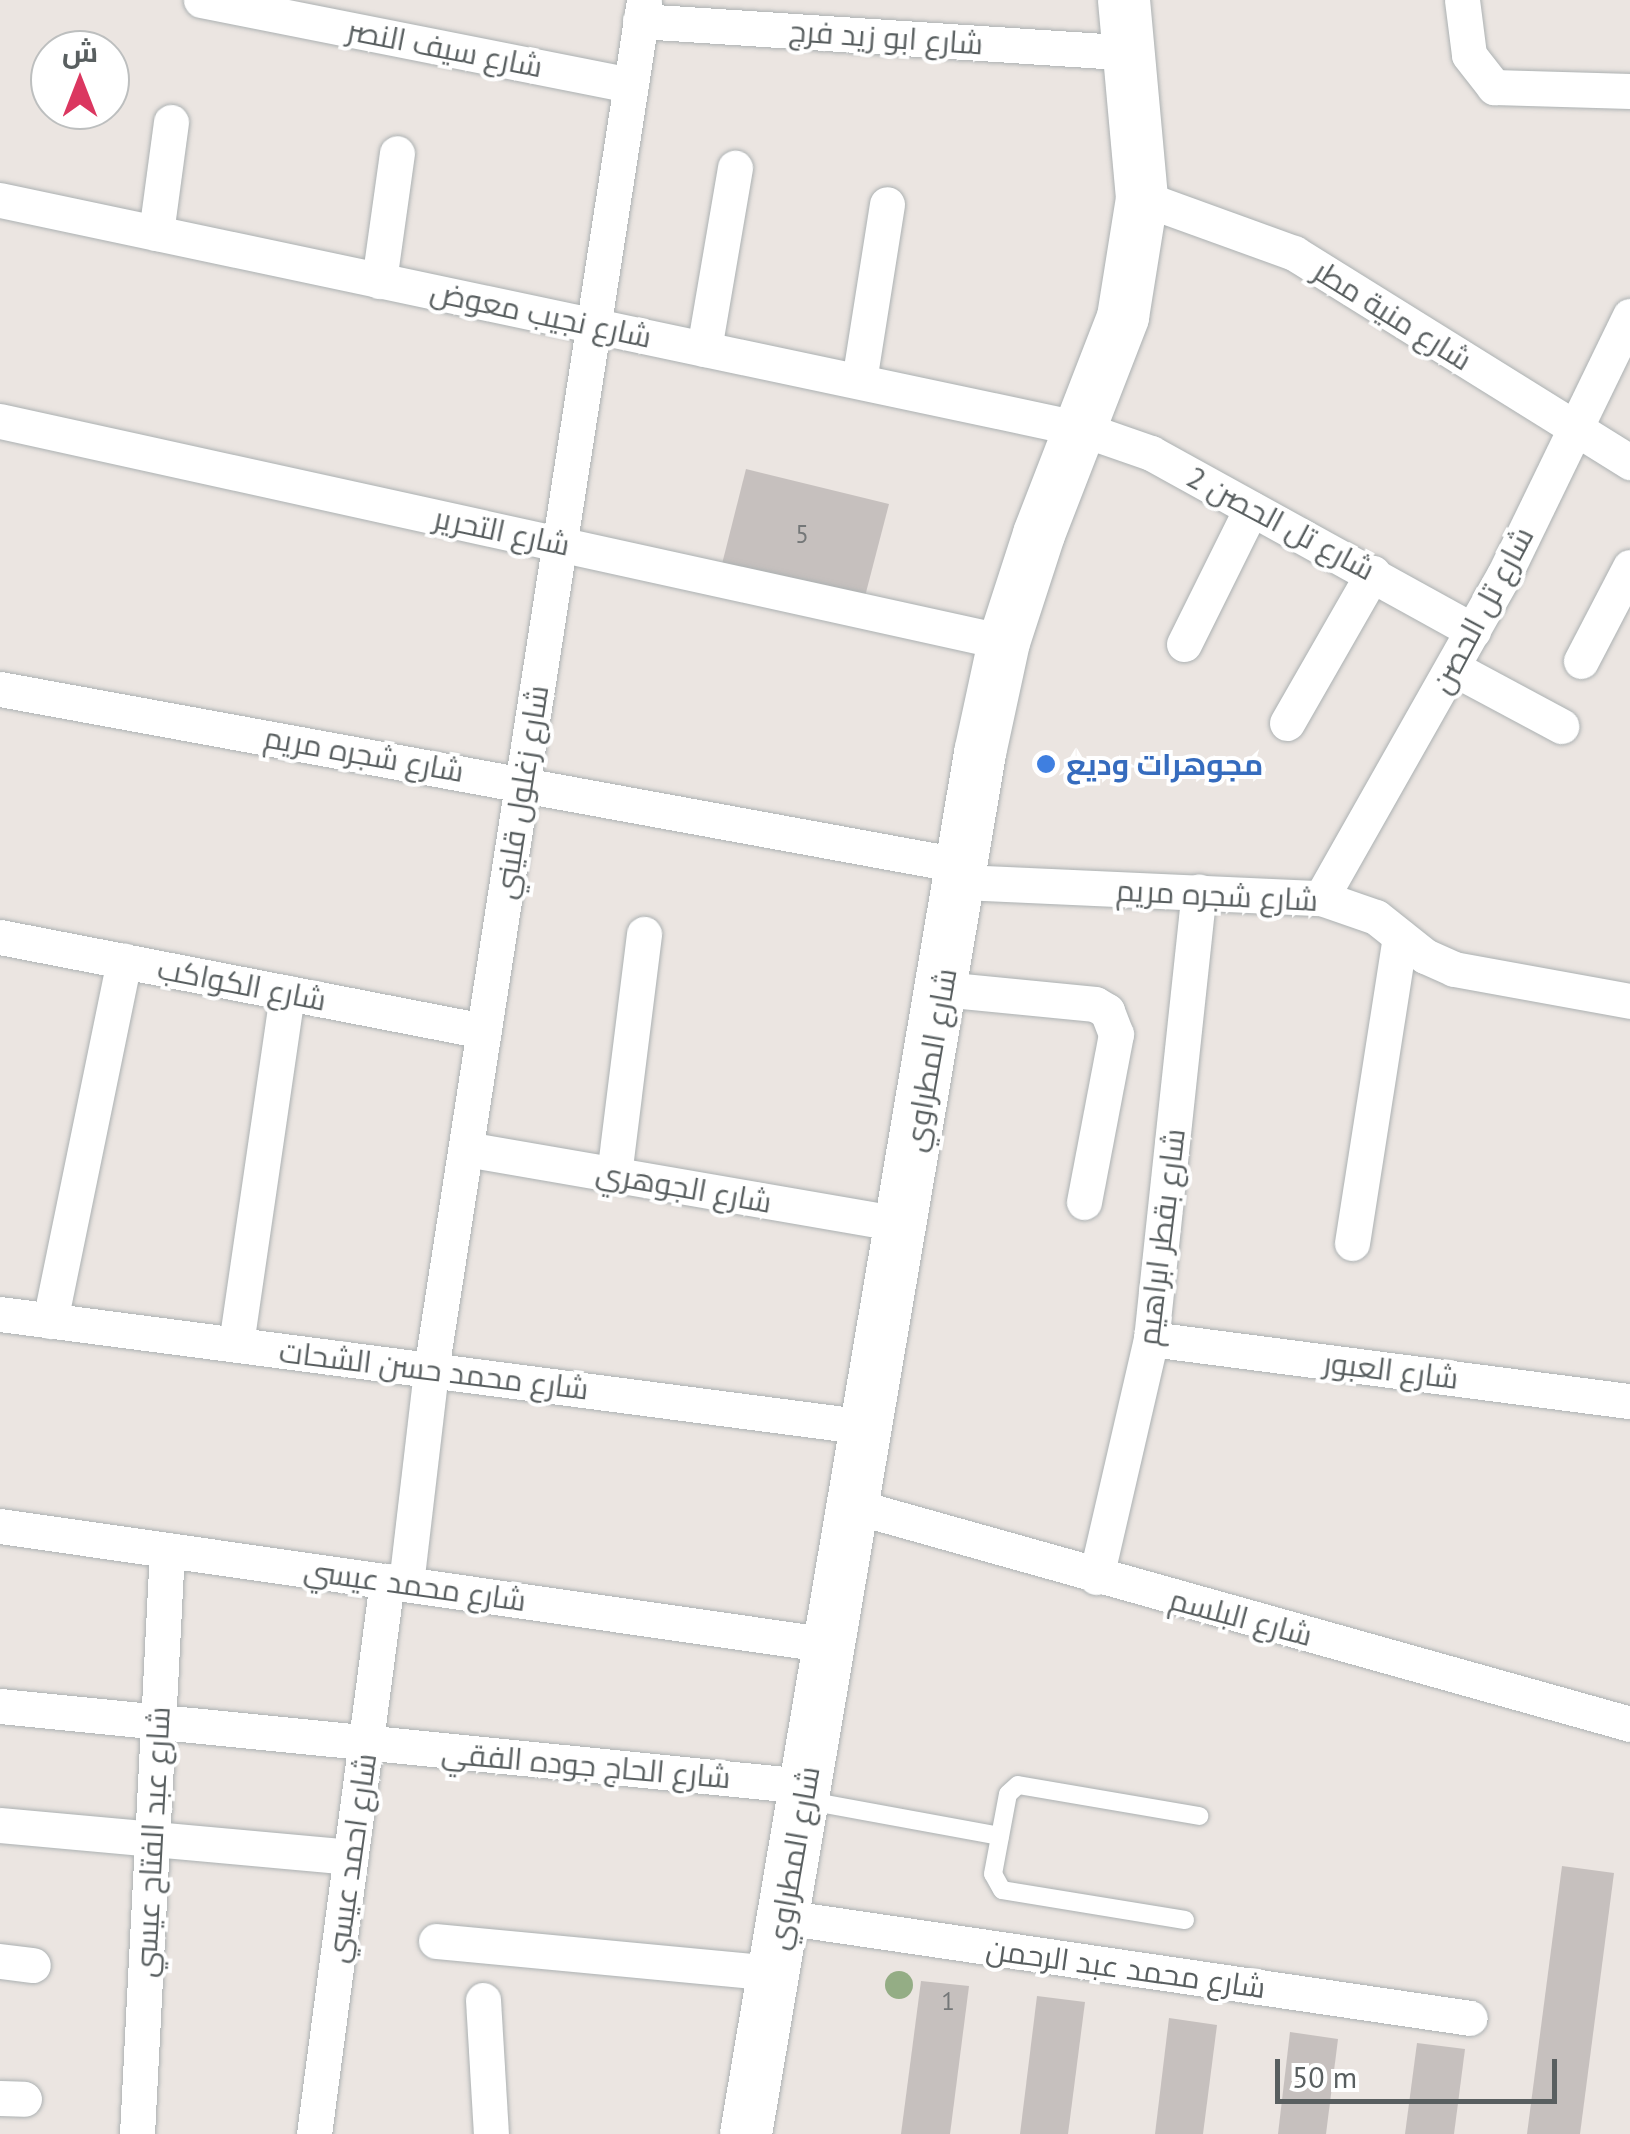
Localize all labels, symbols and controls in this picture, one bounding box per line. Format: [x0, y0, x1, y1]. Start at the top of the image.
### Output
street label: شارع سيف النصر [344, 11, 546, 85]
street label: شارع ابو زيد فرج [788, 12, 984, 62]
north arrow [30, 30, 130, 130]
text: ش [62, 33, 98, 70]
street label: شارع منية مطر [1308, 252, 1478, 378]
street label: شارع نجيب معوض [427, 273, 655, 355]
street label: شارع تل الحصن 2 [1181, 458, 1381, 588]
street label: شارع التحرير [431, 499, 573, 563]
house number: 5 [795, 519, 809, 549]
street label: شارع تل الحصن [1423, 521, 1541, 699]
street label: شارع زغلول قليني [486, 683, 556, 901]
street label: شارع شجره مريم [261, 719, 467, 789]
place label: مجوهرات وديع [1066, 746, 1263, 782]
marker: مجوهرات وديع [1035, 753, 1057, 775]
street label: شارع شجره مريم [1115, 872, 1319, 918]
street label: شارع الكواكب [155, 950, 329, 1018]
street label: شارع المطراوي [896, 966, 964, 1154]
street label: شارع بقطر ابراهيم [1130, 1126, 1192, 1348]
street label: شارع الجوهري [593, 1154, 775, 1220]
street label: شارع محمد حسن الشحات [277, 1333, 591, 1407]
street label: شارع العبور [1322, 1344, 1460, 1396]
street label: شارع محمد عيسي [302, 1552, 528, 1618]
street label: شارع البلسم [1166, 1581, 1316, 1653]
street label: شارع عبد الفتاح عيسي [127, 1706, 177, 1978]
street label: شارع الحاج جوده الفقي [440, 1734, 732, 1796]
street label: شارع احمد عيسي [318, 1751, 384, 1965]
street label: شارع المطراوي [759, 1764, 827, 1952]
street label: شارع محمد عبد الرحمن [984, 1931, 1268, 2005]
house number: 1 [941, 1986, 955, 2016]
scale bar [1280, 2039, 1562, 2101]
text: 50 m [1292, 2057, 1357, 2096]

